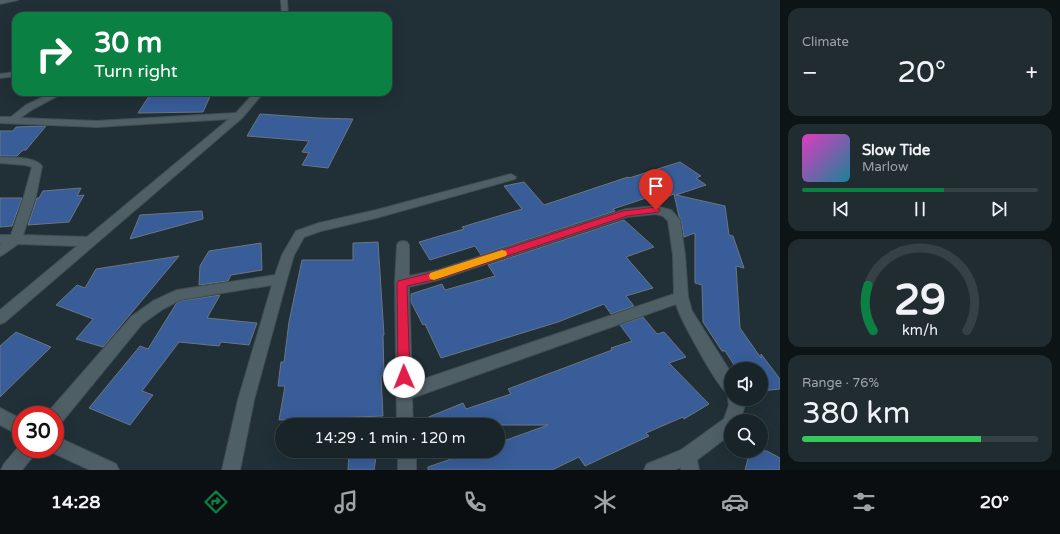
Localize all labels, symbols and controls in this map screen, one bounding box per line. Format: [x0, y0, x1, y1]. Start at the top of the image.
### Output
text: 30 m [94, 26, 162, 60]
icon: right [28, 28, 80, 80]
text: Climate [802, 34, 849, 50]
text: 20° [897, 54, 946, 91]
text: Turn right [94, 60, 178, 82]
text: − [802, 60, 818, 86]
text: + [1026, 60, 1038, 86]
text: Slow Tide [862, 141, 930, 159]
text: Marlow [862, 159, 908, 175]
pin [639, 169, 673, 210]
icon: arrive [645, 175, 667, 197]
icon: previous [830, 198, 852, 220]
icon: pause [909, 198, 931, 220]
icon: next [988, 198, 1010, 220]
text: 29 [894, 276, 946, 326]
text: km/h [902, 321, 938, 338]
position arrow [383, 356, 425, 398]
map controls [724, 362, 768, 458]
button: sound [724, 362, 768, 406]
text: Range · 76% [802, 375, 879, 391]
text: 380 km [802, 395, 910, 432]
speed limit sign: 30 [12, 406, 64, 458]
button: search [724, 414, 768, 458]
text: 14:29 · 1 min · 120 m [315, 429, 465, 447]
icon: directions [202, 488, 230, 516]
icon: music [332, 488, 360, 516]
icon: phone [461, 488, 489, 516]
icon: climate [591, 488, 619, 516]
icon: car [721, 488, 749, 516]
icon: filters [850, 488, 878, 516]
text: 14:28 [51, 491, 101, 513]
text: 20° [980, 491, 1009, 513]

